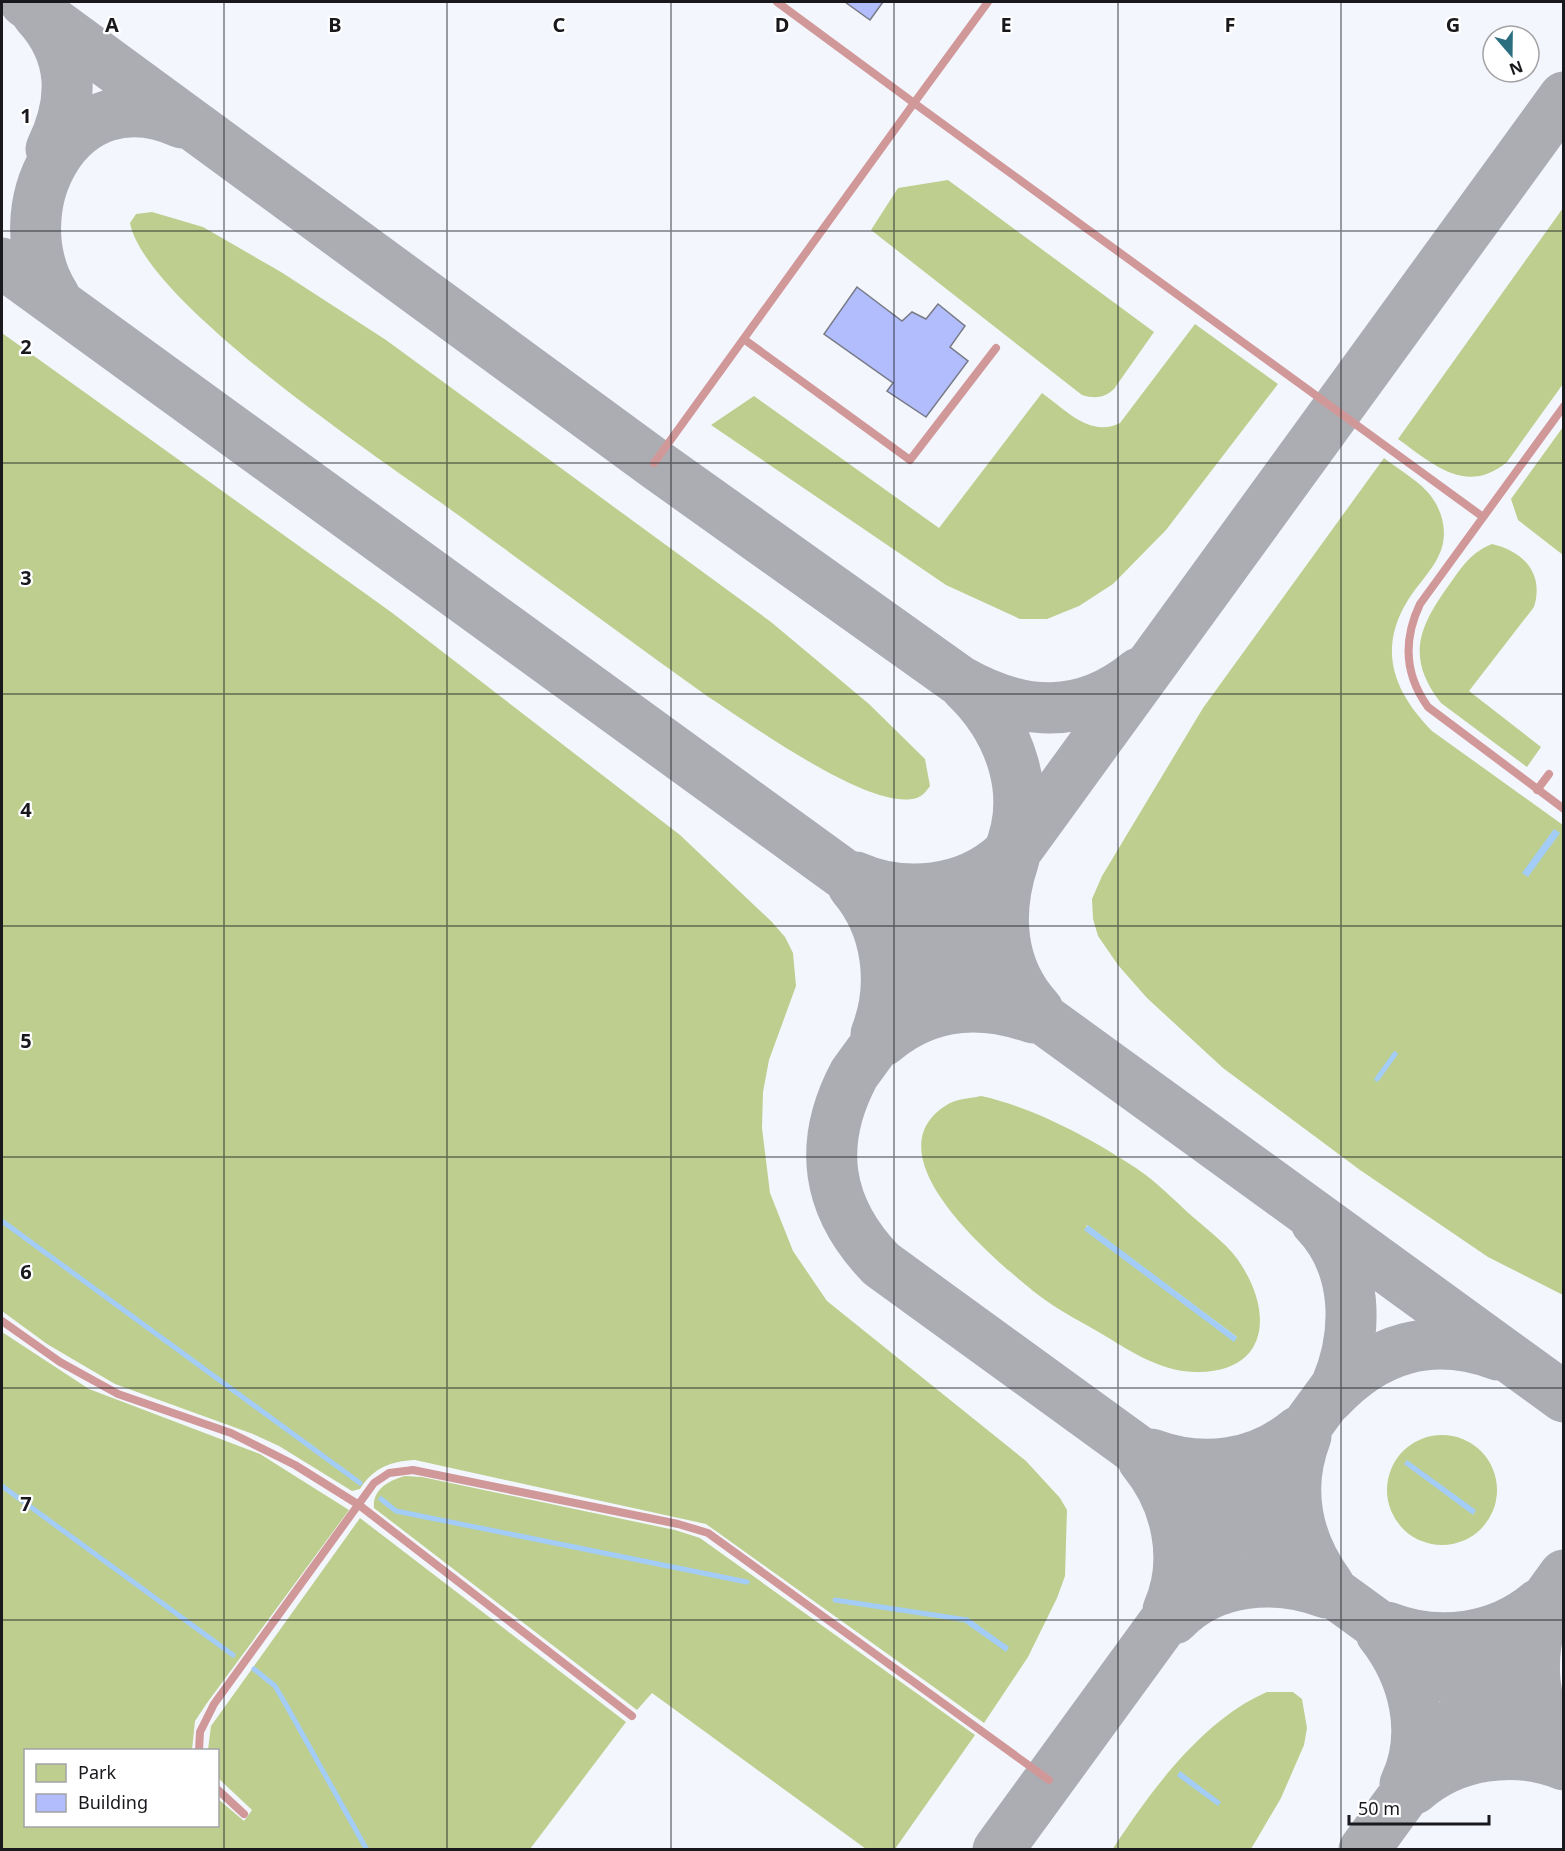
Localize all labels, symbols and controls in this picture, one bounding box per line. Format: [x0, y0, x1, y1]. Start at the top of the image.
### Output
text: A [105, 11, 119, 38]
text: B [328, 11, 342, 38]
text: C [553, 11, 566, 38]
text: D [775, 11, 789, 38]
text: E [1000, 11, 1012, 38]
text: F [1225, 11, 1235, 38]
text: G [1446, 11, 1460, 38]
north arrow [1481, 24, 1541, 84]
text: N [1506, 56, 1526, 81]
text: 1 [20, 102, 32, 129]
text: 2 [20, 333, 32, 360]
text: 3 [20, 564, 32, 591]
text: 4 [20, 796, 32, 823]
text: 5 [20, 1027, 32, 1054]
text: 6 [20, 1258, 32, 1285]
text: 7 [20, 1490, 32, 1517]
legend [24, 1749, 219, 1827]
text: Park [78, 1760, 116, 1784]
scale bar [1349, 1788, 1488, 1826]
text: Building [78, 1790, 148, 1814]
text: 50 m [1358, 1796, 1400, 1820]

